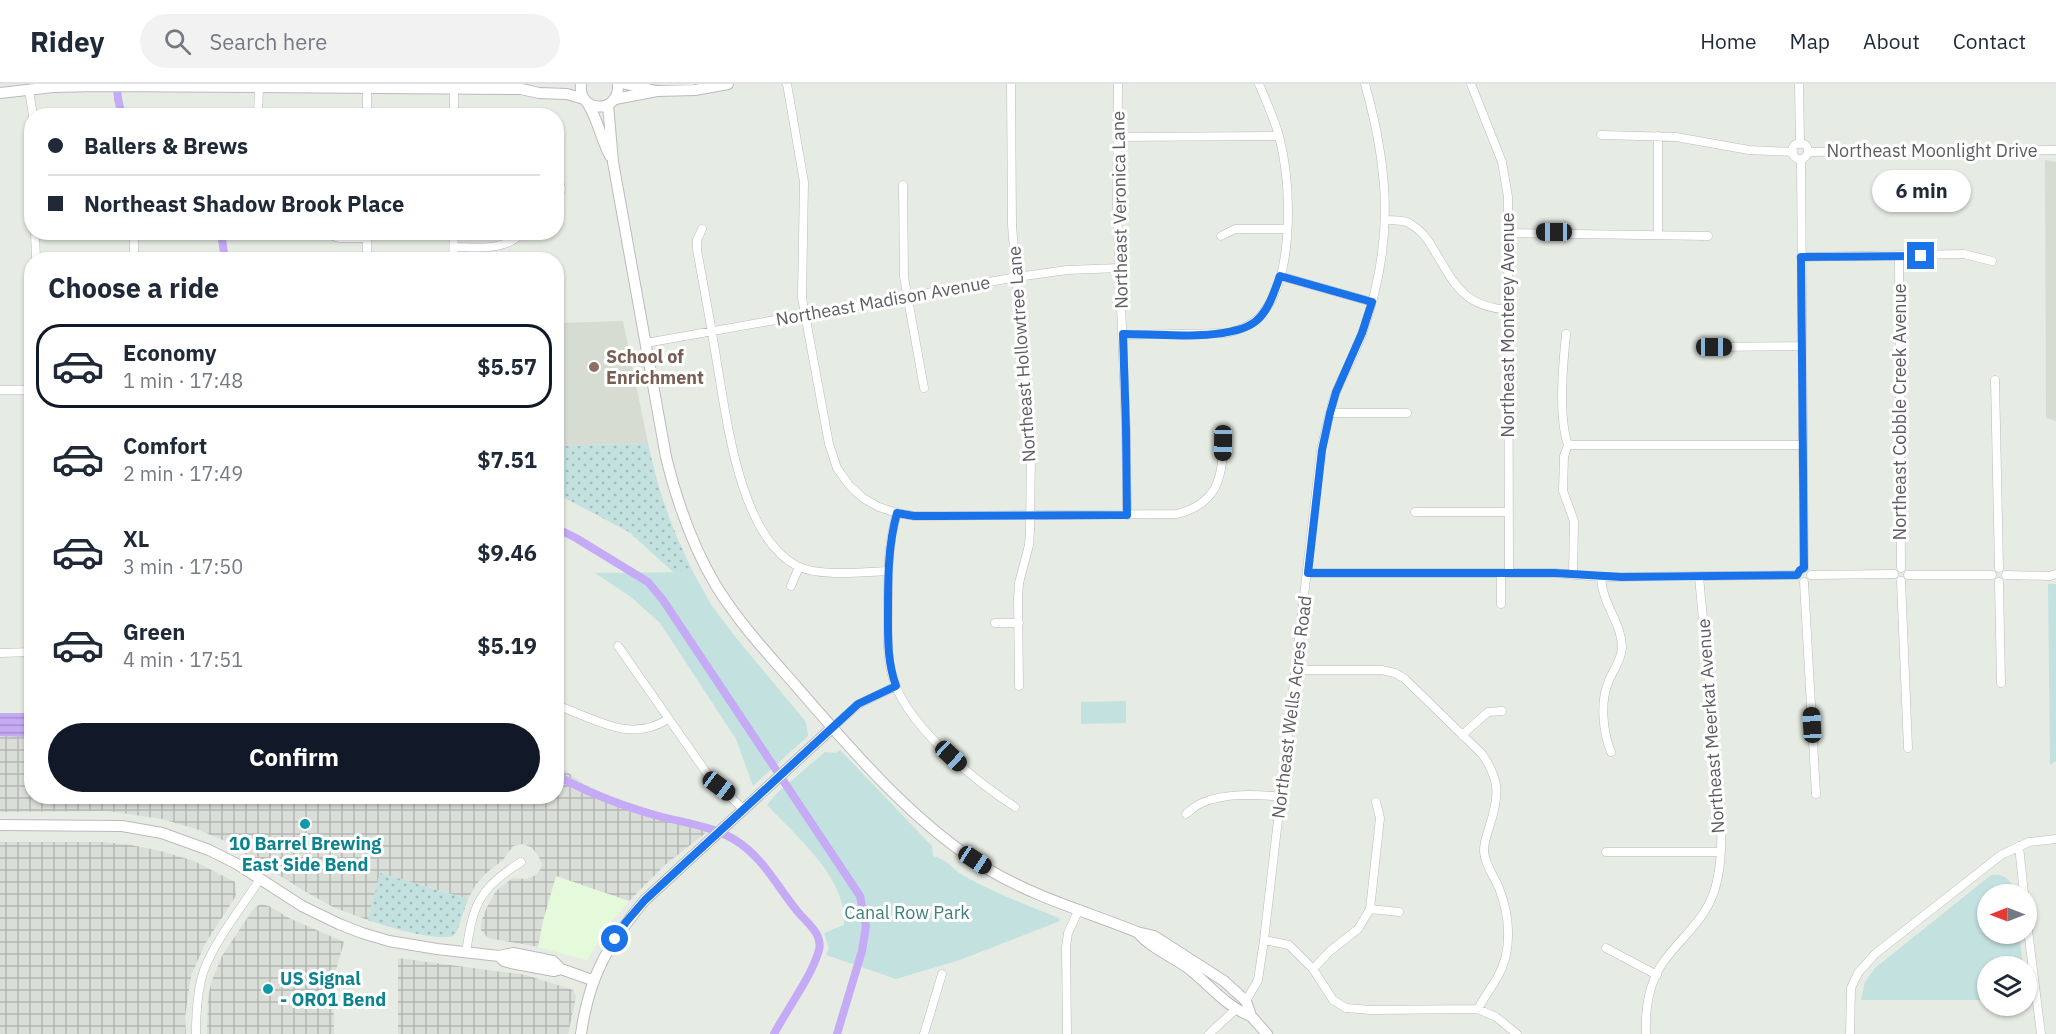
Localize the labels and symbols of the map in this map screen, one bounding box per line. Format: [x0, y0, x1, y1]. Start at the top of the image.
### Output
street label: Northeast Veronica Lane [1106, 111, 1133, 309]
street label: Northeast Moonlight Drive [1826, 139, 2038, 162]
callout: 6 min [1872, 169, 1970, 211]
street label: Northeast Monterey Avenue [1496, 212, 1519, 438]
car [1536, 223, 1572, 241]
route end [1907, 242, 1934, 269]
street label: Northeast Hollowtree Lane [1002, 245, 1041, 463]
street label: Northeast Madison Avenue [774, 270, 992, 331]
street label: Northeast Cobble Creek Avenue [1888, 283, 1911, 541]
car [1696, 338, 1732, 356]
place label: School of Enrichment [606, 345, 704, 389]
marker: School of Enrichment [587, 360, 601, 374]
car [1214, 425, 1232, 461]
street label: Northeast Wells Acres Road [1266, 594, 1317, 820]
street label: Northeast Meerkat Avenue [1692, 618, 1729, 834]
car [1802, 707, 1822, 743]
car [932, 737, 970, 775]
car [699, 768, 739, 804]
marker: 10 Barrel Brewing East Side Bend [298, 817, 312, 831]
place label: 10 Barrel Brewing East Side Bend [229, 832, 381, 876]
car [955, 843, 995, 877]
north arrow [1977, 884, 2037, 944]
park label: Canal Row Park [844, 901, 970, 924]
route start [601, 925, 628, 952]
place label: US Signal - OR01 Bend [280, 967, 386, 1011]
marker: US Signal - OR01 Bend [261, 982, 275, 996]

